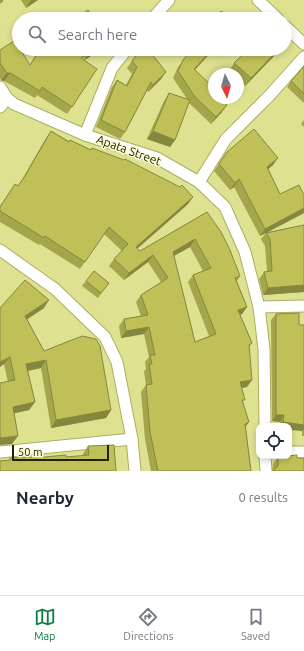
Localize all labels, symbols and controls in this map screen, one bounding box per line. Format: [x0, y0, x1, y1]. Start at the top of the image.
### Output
search box [12, 12, 292, 56]
icon: search [26, 23, 48, 45]
text: Search here [58, 26, 137, 43]
north arrow [208, 68, 244, 104]
street label: Apata Street [95, 132, 163, 168]
map controls [256, 423, 292, 459]
button: locate [256, 423, 292, 459]
scale bar [12, 443, 109, 462]
text: 50 m [18, 446, 42, 458]
text: Nearby [16, 488, 74, 507]
text: 0 results [238, 490, 288, 504]
tab: Map [34, 606, 56, 642]
tab: Directions [123, 606, 173, 642]
tab: Saved [241, 606, 270, 642]

